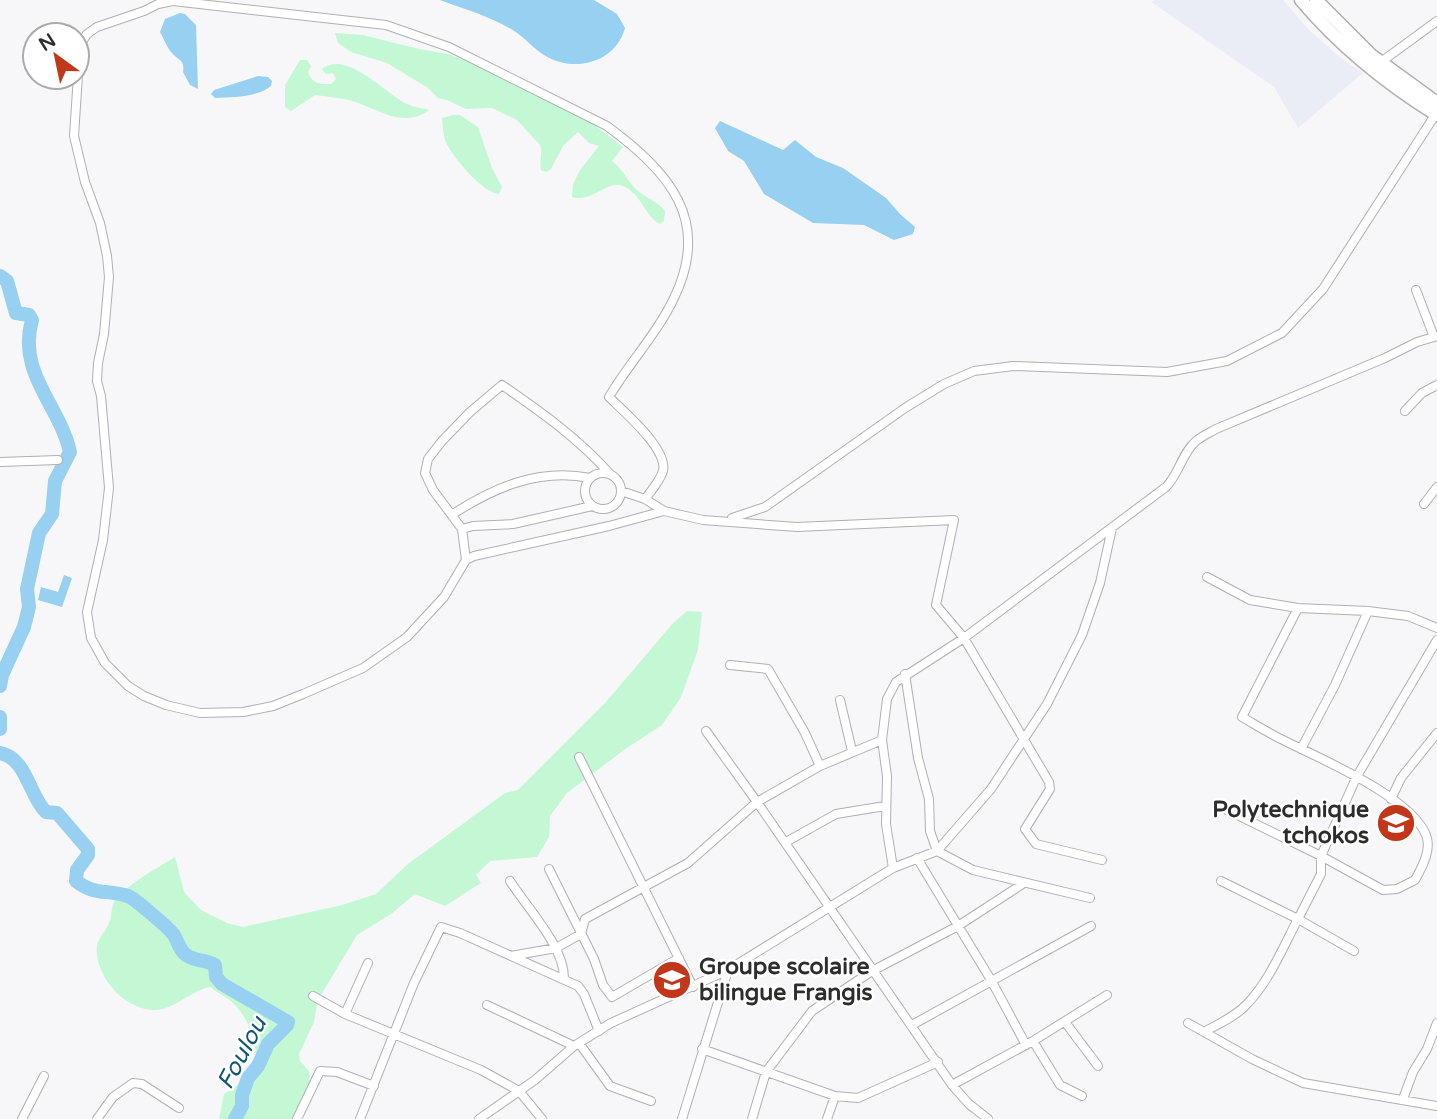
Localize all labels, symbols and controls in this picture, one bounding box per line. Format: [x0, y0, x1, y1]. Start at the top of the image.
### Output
north arrow [21, 21, 91, 91]
text: N [35, 29, 60, 56]
place label: Polytechnique tchokos [1212, 796, 1369, 850]
school or university icon: Polytechnique tchokos [1375, 802, 1417, 844]
place label: Groupe scolaire bilingue Frangis [699, 953, 873, 1007]
school or university icon: Groupe scolaire bilingue Frangis [651, 959, 693, 1001]
water label: Foulou [211, 1011, 274, 1094]

